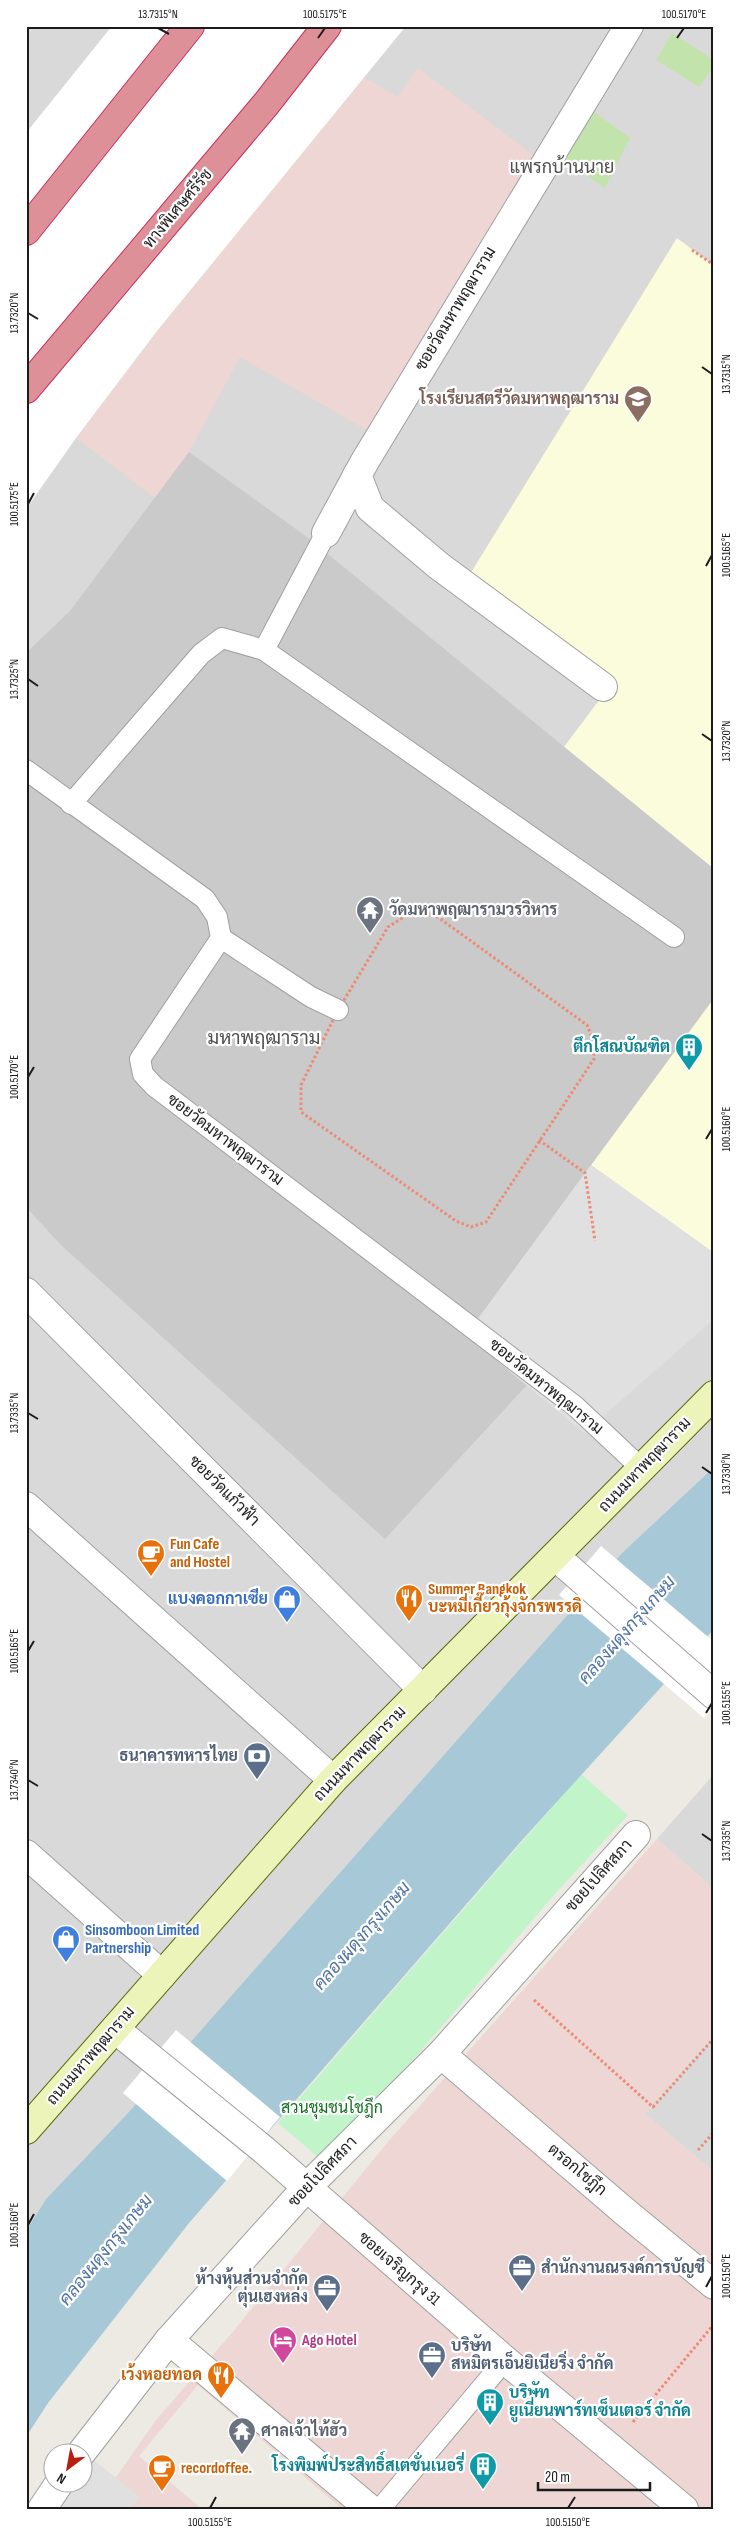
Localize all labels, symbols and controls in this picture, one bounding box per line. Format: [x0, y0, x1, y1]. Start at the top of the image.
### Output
text: 13.7315°N [138, 7, 178, 22]
text: 100.5175°E [303, 7, 347, 22]
text: 100.5170°E [662, 7, 706, 22]
district label: แพรกบ้านนาย [510, 155, 614, 178]
street label: ทางพิเศษศรีรัช [137, 164, 217, 252]
street label: ซอยวัดมหาพฤฒาราม [410, 243, 500, 374]
text: 13.7320°N [7, 293, 22, 333]
text: 13.7315°N [719, 354, 734, 394]
school or university icon: โรงเรียนสตรีวัดมหาพฤฒาราม [623, 384, 653, 423]
place label: โรงเรียนสตรีวัดมหาพฤฒาราม [418, 387, 619, 409]
text: 100.5175°E [7, 482, 22, 526]
text: 100.5165°E [719, 533, 734, 577]
text: 13.7325°N [7, 659, 22, 699]
text: 13.7320°N [719, 721, 734, 761]
temple icon: วัดมหาพฤฒารามวรวิหาร [355, 895, 385, 934]
place label: วัดมหาพฤฒารามวรวิหาร [389, 899, 557, 920]
district label: มหาพฤฒาราม [208, 1027, 320, 1050]
building icon: ตึกโสณบัณฑิต [674, 1032, 704, 1071]
place label: ตึกโสณบัณฑิต [573, 1035, 670, 1057]
text: 100.5170°E [7, 1055, 22, 1099]
street label: ซอยวัดมหาพฤฒาราม [163, 1088, 288, 1190]
text: 100.5160°E [719, 1107, 734, 1151]
street label: ซอยวัดมหาพฤฒาราม [485, 1334, 608, 1439]
text: 13.7335°N [7, 1393, 22, 1433]
street label: ถนนมหาพฤฒาราม [595, 1414, 695, 1516]
street label: ซอยวัดแก้วฟ้า [185, 1450, 265, 1530]
text: 13.7330°N [719, 1453, 734, 1495]
place label: Fun Cafe and Hostel [170, 1535, 230, 1572]
cafe icon: Fun Cafe and Hostel [136, 1538, 166, 1577]
water label: คลองผดุงกรุงเกษม [574, 1572, 680, 1689]
place label: Summer Bangkok บะหมี่เกี๊ยวกุ้งจักรพรรดิ [428, 1580, 582, 1618]
restaurant icon: Summer Bangkok บะหมี่เกี๊ยวกุ้งจักรพรรดิ [394, 1583, 424, 1622]
shop icon: แบงคอกกาเซีย [272, 1584, 302, 1623]
place label: แบงคอกกาเซีย [168, 1588, 268, 1609]
text: 100.5165°E [7, 1629, 22, 1673]
text: 100.5155°E [719, 1681, 734, 1725]
street label: ถนนมหาพฤฒาราม [310, 1703, 410, 1805]
bank icon: ธนาคารทหารไทย [242, 1741, 272, 1780]
place label: ธนาคารทหารไทย [119, 1744, 238, 1766]
text: 13.7340°N [7, 1759, 22, 1801]
text: 13.7335°N [719, 1821, 734, 1861]
street label: ซอยโปลิศสภา [559, 1834, 636, 1916]
water label: คลองผดุงกรุงเกษม [309, 1878, 415, 1995]
place label: Sinsomboon Limited Partnership [85, 1921, 199, 1958]
shop icon: Sinsomboon Limited Partnership [51, 1924, 81, 1963]
street label: ถนนมหาพฤฒาราม [43, 2003, 139, 2109]
park label: สวนชุมชนโชฎึก [281, 2096, 383, 2119]
street label: ซอยโปลิศสภา [282, 2131, 361, 2211]
street label: ตรอกโชฎึก [544, 2138, 612, 2200]
water label: คลองผดุงกรุงเกษม [55, 2190, 158, 2310]
text: 100.5160°E [7, 2203, 22, 2247]
street label: ซอยเจริญกรุง 31 [353, 2227, 445, 2311]
office icon: สำนักงานณรงค์การบัญชี [507, 2253, 537, 2292]
text: 100.5150°E [719, 2254, 734, 2298]
place label: สำนักงานณรงค์การบัญชี [541, 2256, 705, 2278]
place label: ห้างหุ้นส่วนจำกัด ตุ่นเฮงหล่ง [196, 2267, 308, 2308]
office icon: ห้างหุ้นส่วนจำกัด ตุ่นเฮงหล่ง [312, 2273, 342, 2312]
hotel icon: Ago Hotel [268, 2325, 298, 2364]
place label: Ago Hotel [301, 2331, 357, 2350]
place label: บริษัท สหมิตรเอ็นยิเนียริ่ง จำกัด [451, 2334, 614, 2374]
office icon: บริษัท สหมิตรเอ็นยิเนียริ่ง จำกัด [417, 2340, 447, 2379]
restaurant icon: เว้งหอยทอด [206, 2360, 236, 2399]
place label: เว้งหอยทอด [121, 2363, 202, 2385]
place label: บริษัท ยูเนี่ยนพาร์ทเซ็นเตอร์ จำกัด [509, 2381, 691, 2423]
building icon: บริษัท ยูเนี่ยนพาร์ทเซ็นเตอร์ จำกัด [475, 2387, 505, 2426]
temple icon: ศาลเจ้าไท้ฮัว [227, 2416, 257, 2455]
place label: ศาลเจ้าไท้ฮัว [261, 2419, 347, 2441]
north arrow [42, 2442, 92, 2492]
place label: โรงพิมพ์ประสิทธิ์สเตชั่นเนอรี่ [271, 2450, 465, 2476]
building icon: โรงพิมพ์ประสิทธิ์สเตชั่นเนอรี่ [468, 2451, 498, 2490]
cafe icon: recordoffee. [147, 2453, 177, 2492]
place label: recordoffee. [181, 2459, 252, 2478]
scale bar [538, 2460, 650, 2492]
text: 20 m [545, 2468, 570, 2487]
text: N [54, 2469, 69, 2488]
text: 100.5155°E [188, 2515, 232, 2530]
text: 100.5150°E [546, 2515, 590, 2530]

